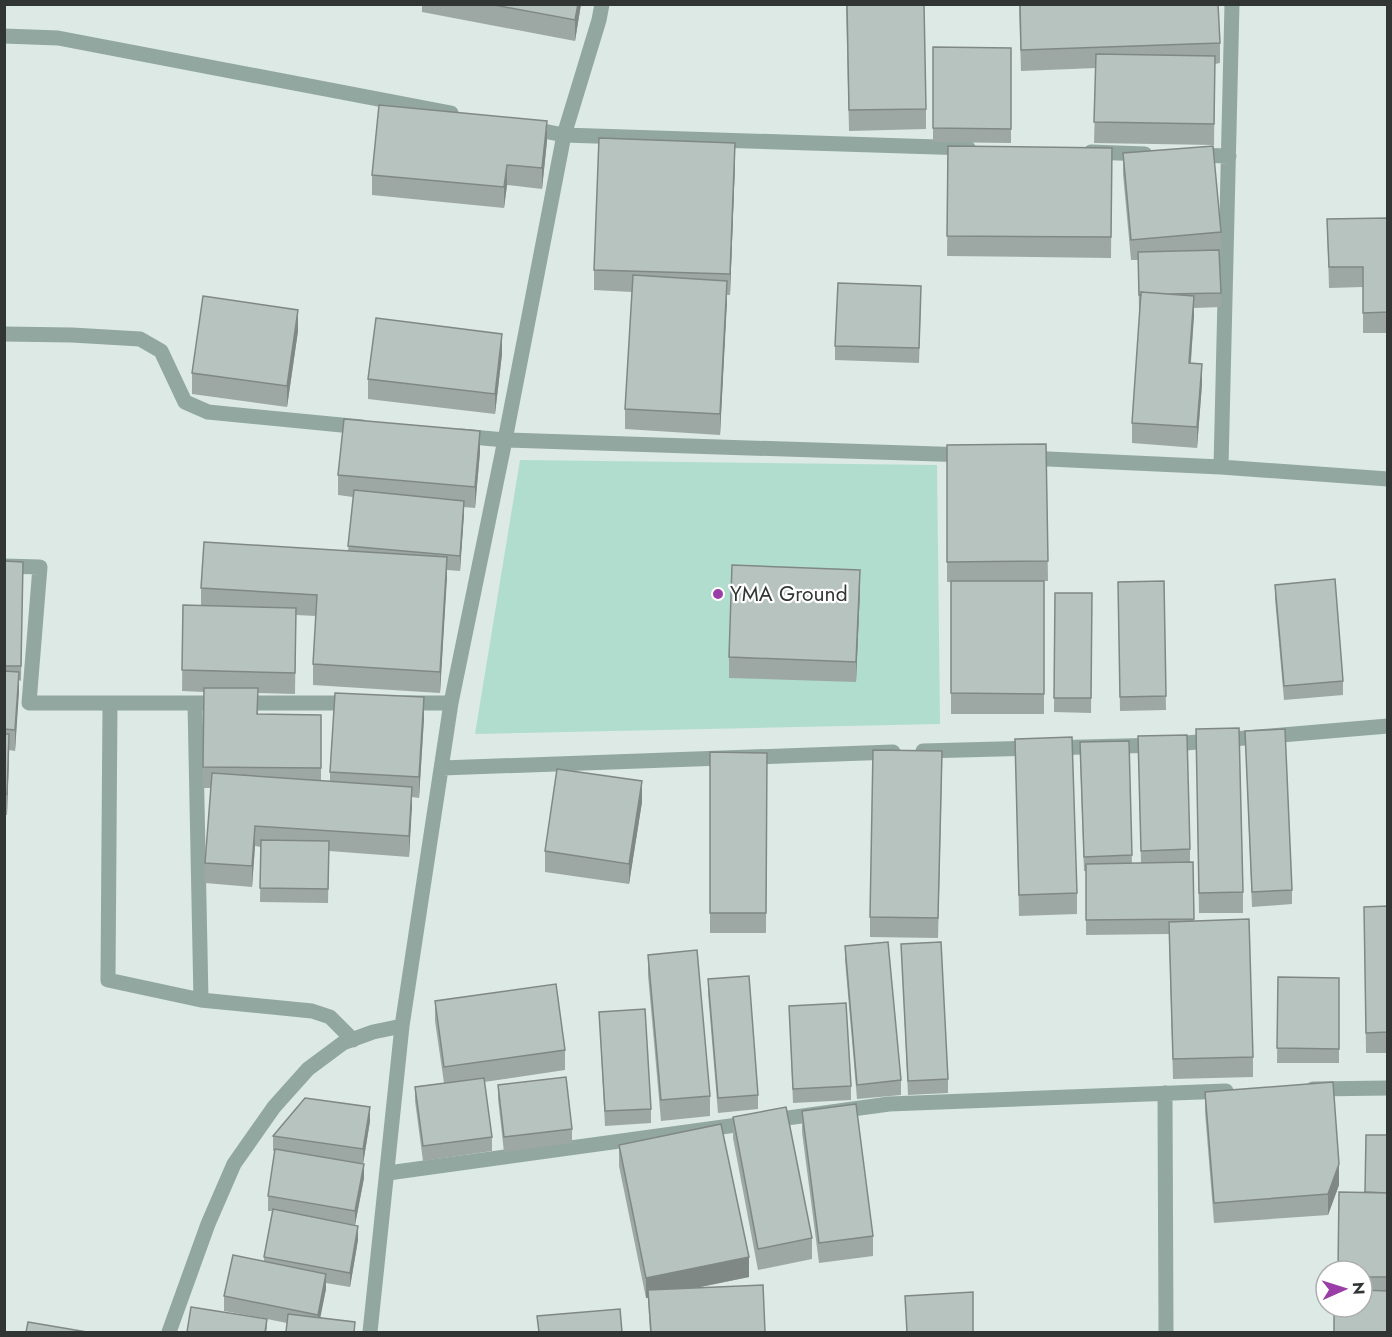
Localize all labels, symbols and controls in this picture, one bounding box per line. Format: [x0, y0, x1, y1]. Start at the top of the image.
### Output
place label: YMA Ground [730, 579, 848, 609]
marker: YMA Ground [711, 587, 725, 601]
north arrow [1314, 1259, 1374, 1319]
text: N [1347, 1281, 1370, 1295]

